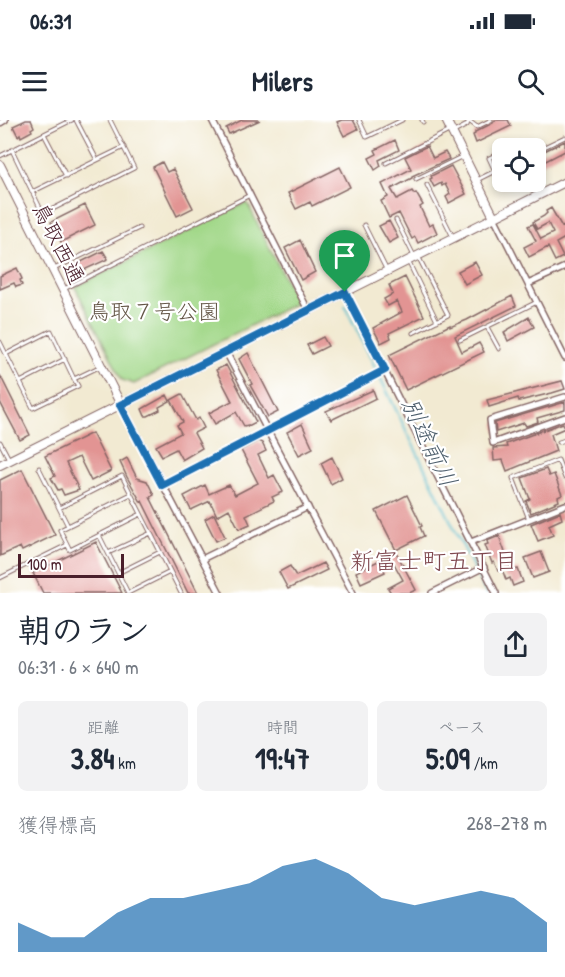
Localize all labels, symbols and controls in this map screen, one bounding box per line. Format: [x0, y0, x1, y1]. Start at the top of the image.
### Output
text: 06:31 [30, 6, 72, 36]
text: Milers [252, 63, 313, 99]
icon: menu [18, 65, 51, 98]
icon: search [514, 65, 547, 98]
map controls [492, 138, 546, 192]
button: locate [492, 138, 546, 192]
street label: 鳥取西通 [26, 197, 92, 289]
pin [319, 230, 370, 292]
icon: arrive [328, 239, 361, 272]
park label: 鳥取７号公園 [88, 296, 220, 326]
water label: 別途前川 [395, 392, 465, 492]
district label: 新富士町五丁目 [350, 544, 518, 576]
scale bar [18, 551, 124, 579]
text: 100 m [27, 553, 62, 575]
text: 朝のラン [18, 608, 150, 652]
button: share [484, 613, 547, 676]
text: 06:31 · 6 × 640 m [18, 653, 139, 680]
text: 距離 [87, 716, 119, 738]
text: 時間 [266, 716, 299, 738]
text: ペース [438, 716, 485, 738]
text: 3.84 [71, 738, 115, 778]
text: 19:47 [255, 738, 310, 778]
text: 5:09 [426, 738, 470, 778]
text: km [115, 752, 136, 774]
text: /km [470, 752, 498, 774]
text: 268–278 m [466, 809, 547, 836]
text: 獲得標高 [18, 811, 98, 838]

